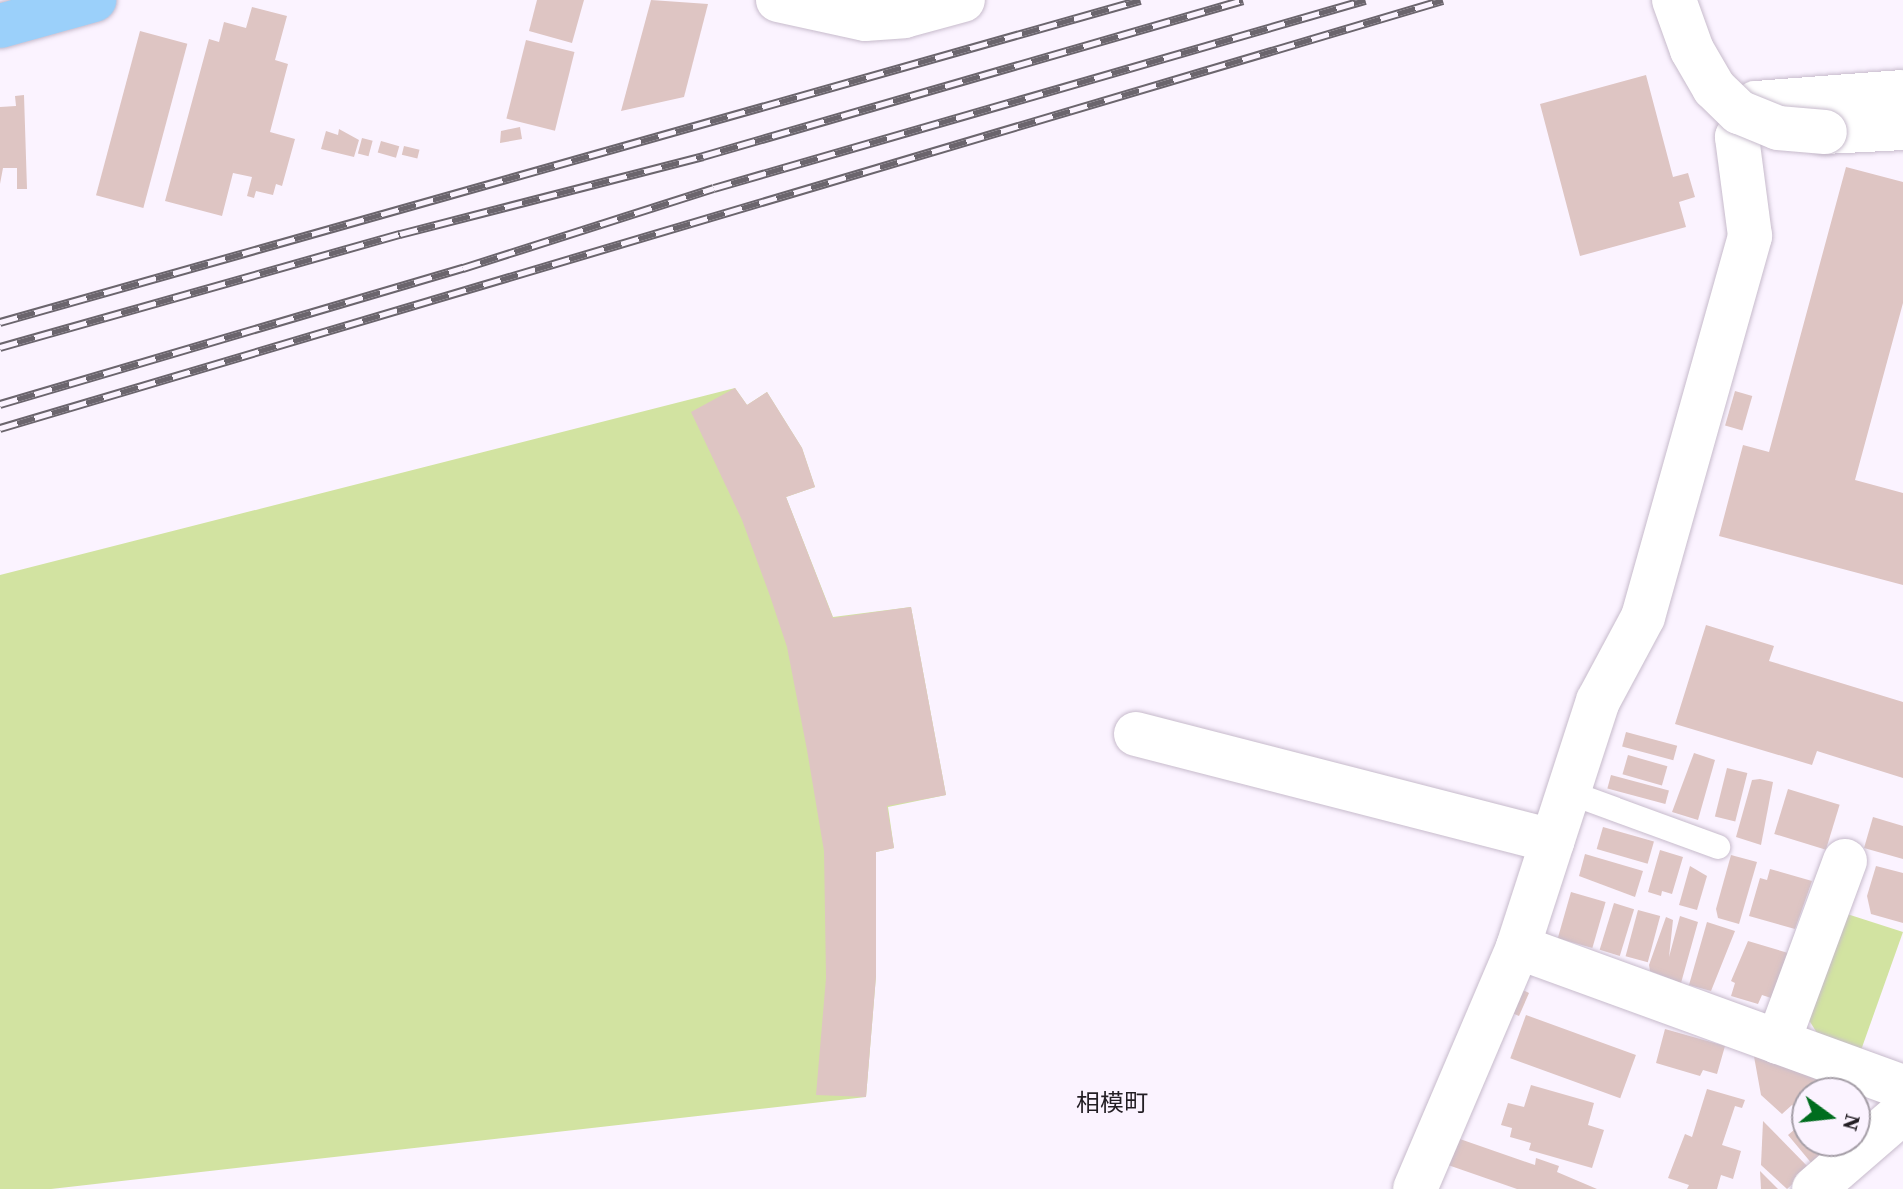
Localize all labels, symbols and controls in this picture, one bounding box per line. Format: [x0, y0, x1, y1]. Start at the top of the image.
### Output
north arrow [1791, 1077, 1871, 1157]
district label: 相模町 [1076, 1089, 1148, 1117]
text: N [1836, 1111, 1869, 1134]

